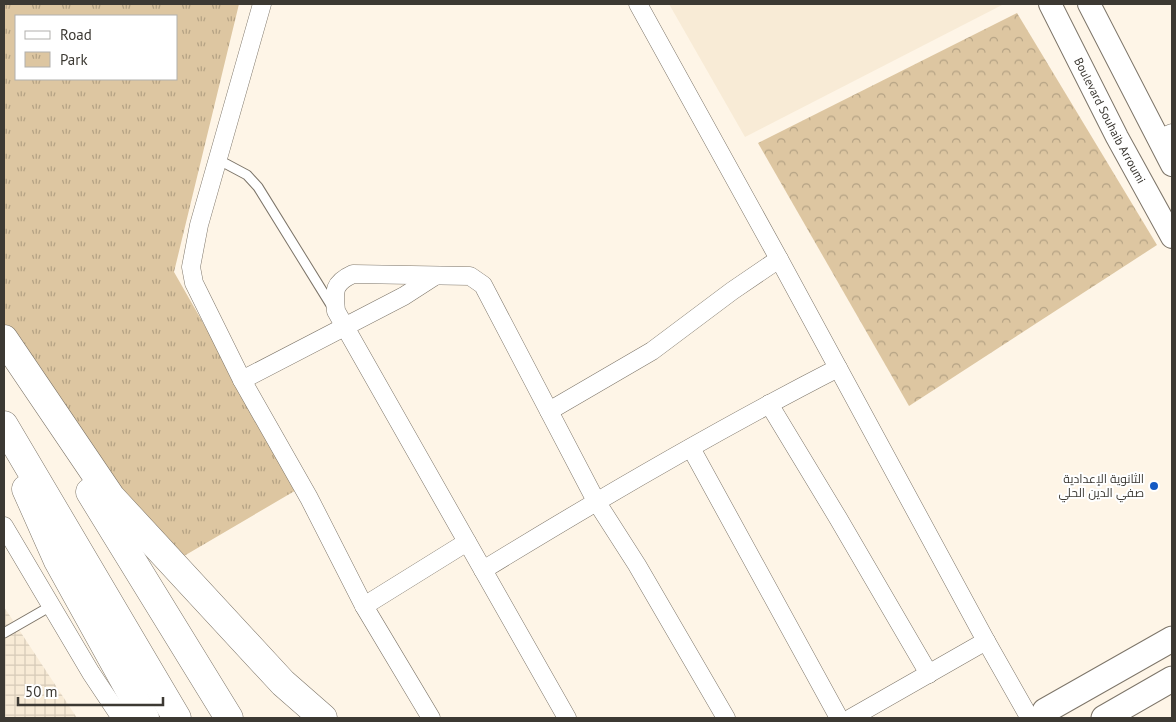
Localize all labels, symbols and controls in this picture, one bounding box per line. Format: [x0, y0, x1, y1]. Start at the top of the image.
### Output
legend [15, 15, 178, 80]
text: Road [60, 25, 92, 44]
text: Park [60, 50, 88, 69]
street label: Boulevard Souhaib Arroumi [1071, 55, 1149, 186]
place label: الثانوية الإعدادية صفي الدين الحلي [1059, 471, 1144, 503]
marker: الثانوية الإعدادية صفي الدين الحلي [1148, 480, 1160, 492]
scale bar [18, 674, 162, 706]
text: 50 m [25, 682, 58, 701]

